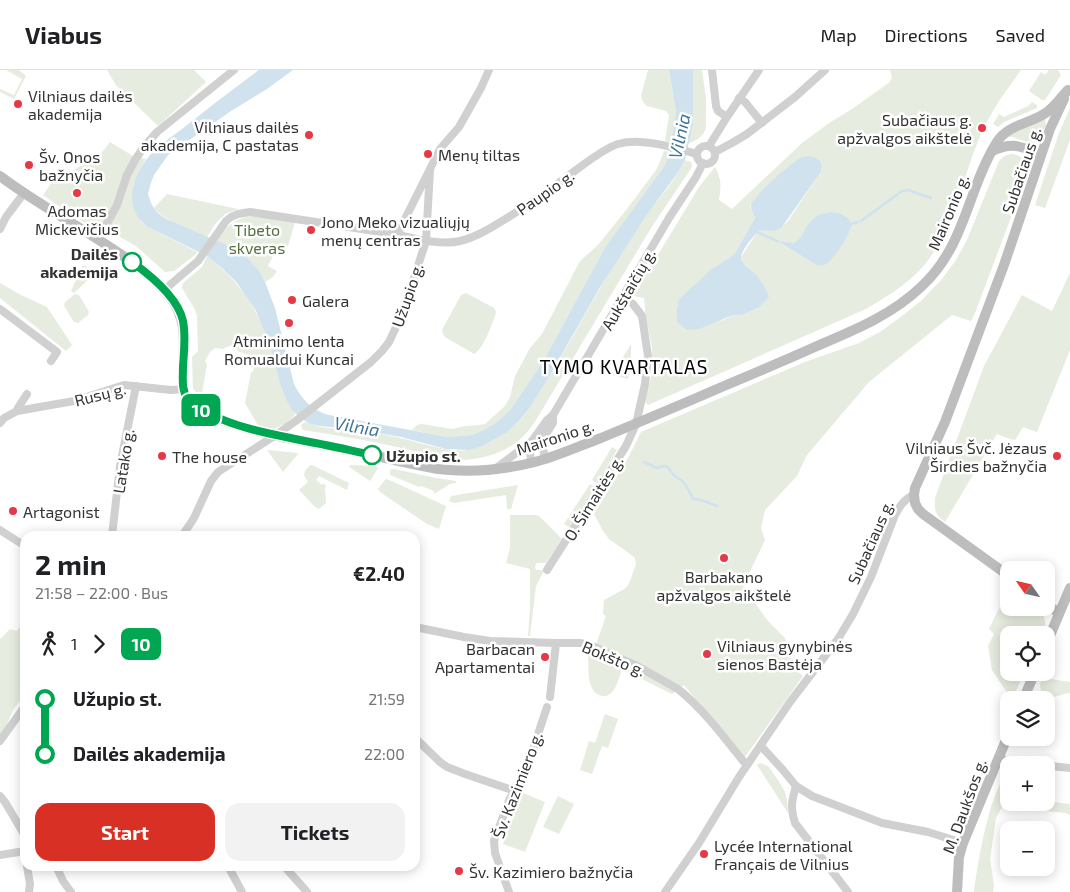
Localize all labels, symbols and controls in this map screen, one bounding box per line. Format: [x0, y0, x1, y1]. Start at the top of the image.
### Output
text: Viabus [25, 20, 102, 49]
text: Map [820, 24, 857, 46]
text: Directions [885, 24, 968, 46]
text: Saved [996, 24, 1045, 46]
place label: Vilniaus dailės akademija [28, 86, 133, 124]
marker: Vilniaus dailės akademija [12, 98, 24, 110]
place label: Subačiaus g. apžvalgos aikštelė [837, 110, 972, 147]
water label: Vilnia [663, 111, 695, 161]
place label: Vilniaus dailės akademija, C pastatas [141, 117, 299, 155]
marker: Subačiaus g. apžvalgos aikštelė [976, 122, 988, 134]
street label: Subačiaus g. [997, 124, 1045, 216]
marker: Vilniaus dailės akademija, C pastatas [303, 129, 315, 141]
place label: Menų tiltas [438, 145, 520, 164]
place label: Šv. Onos bažnyčia [39, 147, 103, 184]
marker: Menų tiltas [422, 148, 434, 160]
marker: Šv. Onos bažnyčia [23, 159, 35, 171]
street label: Paupio g. [513, 165, 577, 219]
street label: Maironio g. [924, 171, 972, 253]
marker: Adomas Mickevičius [71, 187, 83, 199]
place label: Adomas Mickevičius [35, 201, 119, 238]
place label: Jono Meko vizualiųjų menų centras [321, 212, 470, 249]
park label: Tibeto skveras [229, 220, 285, 257]
marker: Jono Meko vizualiųjų menų centras [305, 224, 317, 236]
place label: Dailės akademija [40, 244, 118, 281]
street label: Aukštaičių g. [597, 245, 659, 333]
marker: Dailės akademija [122, 252, 142, 272]
street label: Užupio g. [387, 260, 427, 330]
place label: Galera [302, 291, 349, 310]
marker: Galera [286, 294, 298, 306]
marker: Atminimo lenta Romualdui Kuncai [283, 317, 295, 329]
place label: Atminimo lenta Romualdui Kuncai [224, 331, 354, 368]
district label: TYMO KVARTALAS [540, 355, 708, 378]
street label: Rusų g. [72, 378, 128, 410]
line badge: 10 [178, 394, 224, 426]
text: 10 [191, 399, 211, 421]
water label: Vilnia [333, 411, 381, 441]
street label: Maironio g. [514, 416, 596, 458]
street label: Latako g. [109, 427, 137, 495]
place label: Vilniaus Švč. Jėzaus Širdies bažnyčia [905, 438, 1047, 475]
marker: Užupio st. [362, 445, 382, 465]
place label: Užupio st. [386, 446, 461, 465]
place label: The house [172, 447, 247, 466]
marker: The house [156, 450, 168, 462]
marker: Vilniaus Švč. Jėzaus Širdies bažnyčia [1051, 450, 1063, 462]
street label: O. Šimaitės g. [559, 452, 627, 544]
street label: Subačiaus g. [843, 497, 897, 587]
place label: Artagonist [23, 502, 100, 521]
marker: Artagonist [7, 505, 19, 517]
text: 2 min [35, 547, 107, 581]
marker: Barbakano apžvalgos aikštelė [718, 552, 730, 564]
north arrow [1000, 561, 1055, 616]
map controls [1000, 561, 1055, 876]
text: €2.40 [353, 562, 405, 585]
place label: Barbakano apžvalgos aikštelė [657, 567, 791, 604]
text: 21:58 – 22:00 · Bus [35, 583, 168, 602]
button: locate [1000, 626, 1055, 681]
icon: walk [35, 630, 63, 658]
icon: forward [85, 630, 113, 658]
text: 10 [131, 633, 151, 655]
text: 1 [71, 634, 77, 653]
street label: Bokšto g. [580, 636, 648, 680]
place label: Vilniaus gynybinės sienos Bastėja [717, 636, 853, 674]
place label: Barbacan Apartamentai [435, 639, 535, 676]
marker: Vilniaus gynybinės sienos Bastėja [701, 648, 713, 660]
marker: Barbacan Apartamentai [539, 651, 551, 663]
text: Užupio st. [73, 687, 162, 710]
text: 21:59 [368, 689, 405, 708]
button: layers [1000, 691, 1055, 746]
street label: Šv. Kazimiero g. [488, 729, 546, 841]
text: Dailės akademija [73, 742, 226, 765]
text: 22:00 [364, 744, 405, 763]
street label: M. Daukšos g. [938, 756, 990, 856]
button: + [1000, 756, 1055, 811]
button: Start [35, 803, 215, 861]
button: Tickets [225, 803, 405, 861]
button: − [1000, 821, 1055, 876]
place label: Lycée International Français de Vilnius [714, 836, 853, 874]
marker: Lycée International Français de Vilnius [698, 848, 710, 860]
place label: Šv. Kazimiero bažnyčia [469, 862, 633, 881]
marker: Šv. Kazimiero bažnyčia [453, 865, 465, 877]

